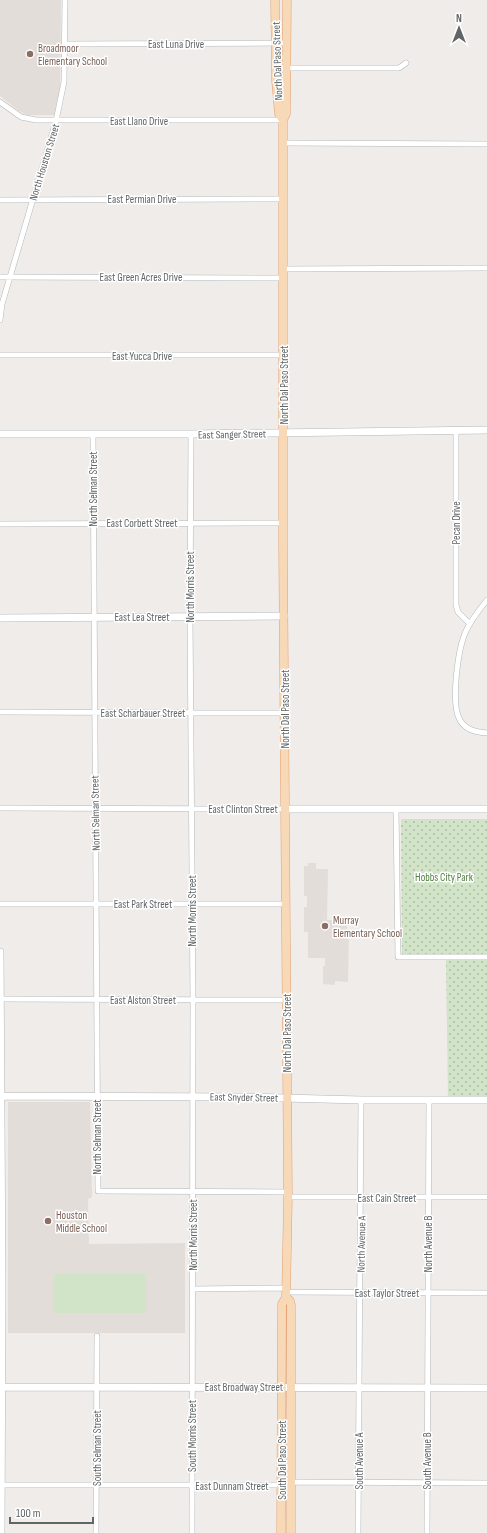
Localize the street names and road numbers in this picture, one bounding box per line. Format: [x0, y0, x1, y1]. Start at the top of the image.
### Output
street label: North Dal Paso Street [270, 21, 285, 101]
street label: East Luna Drive [148, 38, 204, 51]
street label: East Llano Drive [110, 115, 168, 128]
street label: North Houston Street [27, 122, 62, 202]
street label: East Permian Drive [108, 193, 176, 206]
street label: East Green Acres Drive [100, 271, 182, 284]
street label: North Dal Paso Street [278, 345, 291, 424]
street label: East Yucca Drive [112, 350, 172, 363]
street label: East Sanger Street [198, 427, 267, 442]
street label: North Selman Street [87, 451, 100, 527]
street label: Pecan Drive [450, 501, 463, 545]
street label: East Corbett Street [106, 517, 178, 530]
street label: North Morris Street [184, 551, 197, 623]
street label: East Lea Street [114, 611, 170, 624]
street label: North Dal Paso Street [279, 669, 292, 748]
street label: East Scharbauer Street [101, 707, 186, 720]
street label: North Selman Street [88, 775, 103, 851]
street label: East Clinton Street [208, 803, 278, 816]
street label: North Morris Street [186, 875, 199, 947]
street label: East Park Street [114, 898, 173, 911]
street label: North Dal Paso Street [281, 993, 294, 1072]
street label: East Alston Street [110, 994, 177, 1007]
street label: East Snyder Street [210, 1090, 279, 1105]
street label: North Selman Street [91, 1099, 104, 1175]
street label: East Cain Street [358, 1192, 417, 1205]
street label: North Morris Street [187, 1199, 200, 1271]
street label: North Avenue A [355, 1215, 368, 1272]
street label: North Avenue B [422, 1215, 435, 1272]
street label: East Taylor Street [355, 1287, 420, 1300]
street label: East Broadway Street [205, 1381, 284, 1394]
street label: South Morris Street [186, 1399, 199, 1472]
street label: South Selman Street [91, 1409, 104, 1486]
street label: South Dal Paso Street [276, 1420, 289, 1500]
street label: South Avenue A [353, 1432, 366, 1490]
street label: South Avenue B [421, 1432, 434, 1490]
street label: East Dunnam Street [195, 1480, 269, 1493]

